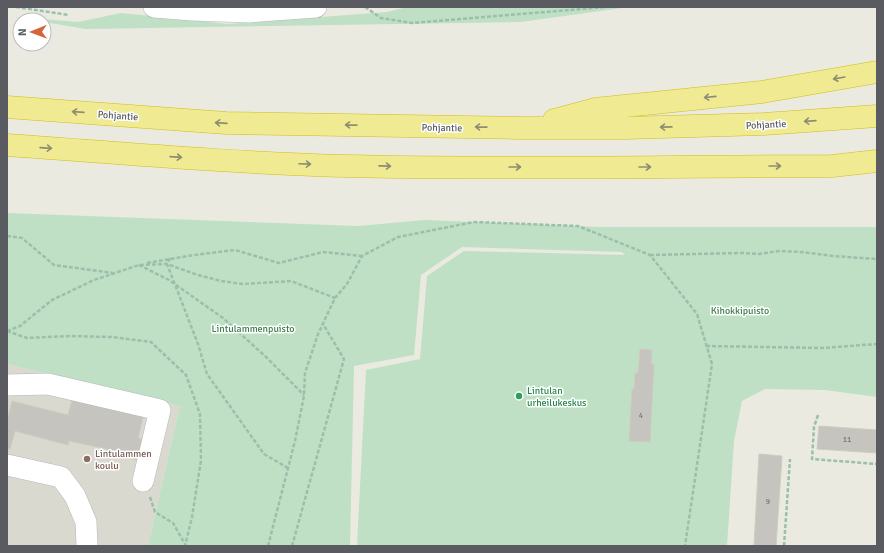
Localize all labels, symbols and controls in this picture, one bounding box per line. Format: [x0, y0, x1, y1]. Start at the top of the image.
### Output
north arrow [12, 12, 52, 52]
text: N [16, 28, 29, 36]
one-way arrow [832, 75, 845, 83]
one-way arrow [704, 93, 717, 101]
one-way arrow [72, 109, 85, 116]
street label: Pohjantie [97, 109, 139, 123]
street label: Pohjantie [745, 118, 787, 132]
one-way arrow [804, 118, 817, 125]
one-way arrow [215, 119, 228, 126]
one-way arrow [345, 121, 358, 129]
street label: Pohjantie [422, 122, 462, 134]
one-way arrow [475, 123, 488, 131]
one-way arrow [660, 123, 673, 130]
one-way arrow [39, 144, 52, 151]
one-way arrow [169, 154, 182, 161]
one-way arrow [298, 160, 311, 168]
one-way arrow [378, 162, 391, 170]
one-way arrow [768, 162, 781, 170]
one-way arrow [508, 163, 521, 171]
one-way arrow [638, 163, 651, 171]
park label: Kihokkipuisto [711, 305, 769, 317]
park label: Lintulammenpuisto [211, 323, 295, 335]
place label: Lintulan urheilukeskus [527, 385, 587, 409]
marker: Lintulan urheilukeskus [514, 391, 524, 401]
house number: 4 [639, 410, 644, 420]
house number: 11 [843, 434, 851, 444]
place label: Lintulammen koulu [95, 448, 152, 472]
marker: Lintulammen koulu [82, 454, 92, 464]
house number: 9 [766, 496, 770, 506]

